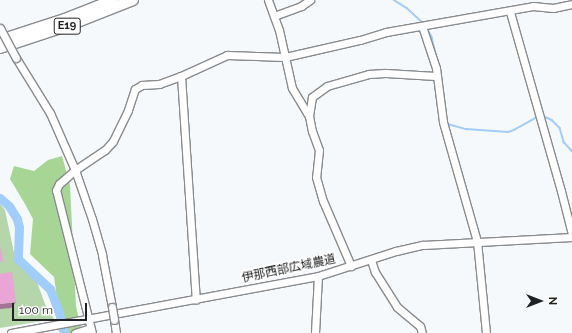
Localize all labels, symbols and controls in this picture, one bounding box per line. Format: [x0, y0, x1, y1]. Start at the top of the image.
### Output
road number: E19 [53, 17, 81, 35]
street label: 伊那西部広域農道 [241, 252, 337, 286]
north arrow [520, 281, 560, 321]
scale bar [14, 295, 89, 321]
text: N [546, 297, 559, 305]
text: 100 m [19, 303, 53, 317]

